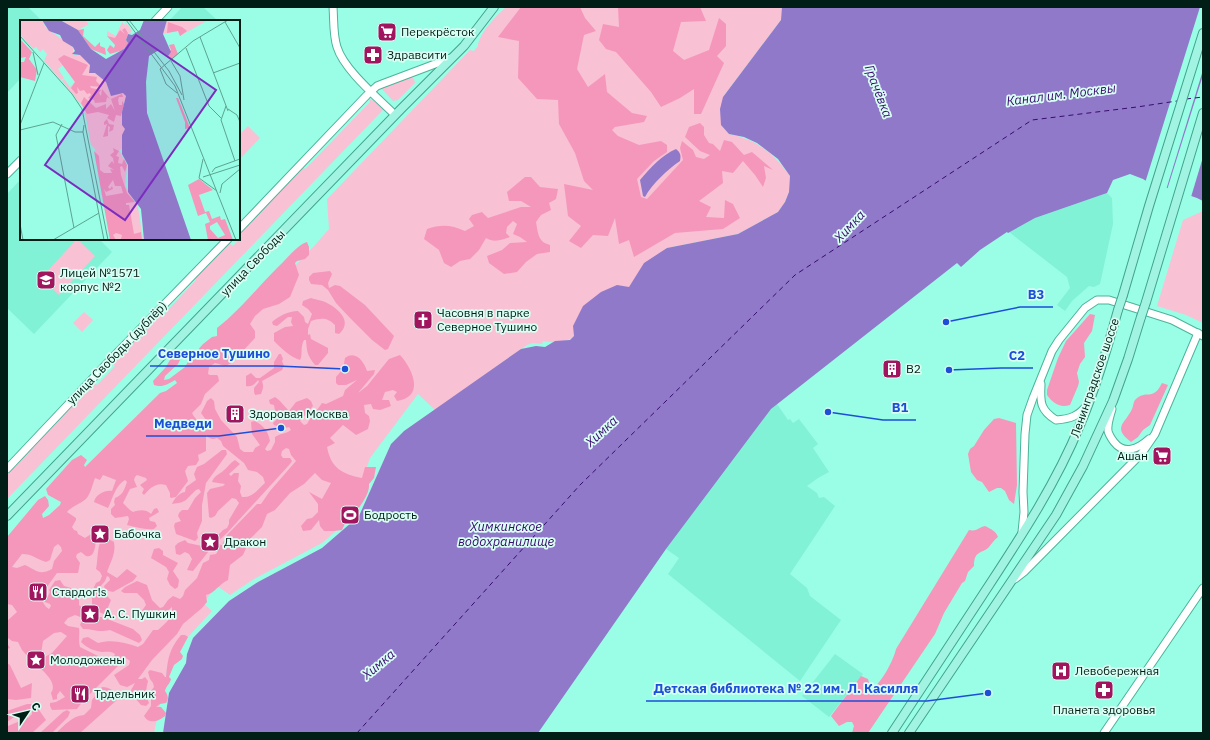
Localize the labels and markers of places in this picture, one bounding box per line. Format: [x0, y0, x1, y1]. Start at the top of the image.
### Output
supermarket icon: Перекрёсток [376, 21, 398, 43]
place label: Перекрёсток [401, 24, 475, 39]
pharmacy icon: Здравсити [362, 44, 384, 66]
place label: Здравсити [387, 47, 447, 62]
place label: Лицей №1571 корпус №2 [60, 265, 140, 294]
school or university icon: Лицей №1571 корпус №2 [35, 269, 57, 291]
callout: B3 [1020, 282, 1053, 307]
place label: Часовня в парке Северное Тушино [437, 305, 538, 334]
church icon: Часовня в парке Северное Тушино [412, 309, 434, 331]
callout: Северное Тушино [150, 341, 278, 366]
callout: C2 [1001, 343, 1033, 368]
building icon: B2 [881, 358, 903, 380]
place label: B2 [906, 361, 921, 376]
callout: B1 [883, 395, 916, 420]
building icon: Здоровая Москва [224, 403, 246, 425]
place label: Здоровая Москва [249, 406, 349, 421]
callout: Медведи [146, 411, 219, 436]
supermarket icon: Ашан [1151, 445, 1173, 467]
place label: Ашан [1117, 448, 1148, 463]
sports icon: Бодрость [339, 504, 361, 526]
place label: Бодрость [364, 507, 417, 522]
place icon: Бабочка [89, 523, 111, 545]
place label: Бабочка [114, 526, 162, 541]
place icon: Дракон [199, 531, 221, 553]
place label: Дракон [224, 534, 266, 549]
restaurant icon: Стардог!s [27, 581, 49, 603]
place label: Стардог!s [52, 584, 107, 599]
place icon: А. С. Пушкин [79, 603, 101, 625]
place label: А. С. Пушкин [104, 606, 176, 621]
place icon: Молодожены [25, 649, 47, 671]
place label: Молодожены [50, 652, 125, 667]
hospital icon: Левобережная [1050, 660, 1072, 682]
place label: Левобережная [1075, 663, 1159, 678]
callout: Детская библиотека № 22 им. Л. Касилля [646, 676, 927, 701]
pharmacy icon: Планета здоровья [1093, 679, 1115, 701]
restaurant icon: Трдельник [69, 683, 91, 705]
place label: Трдельник [94, 686, 155, 701]
place label: Планета здоровья [1053, 702, 1155, 717]

